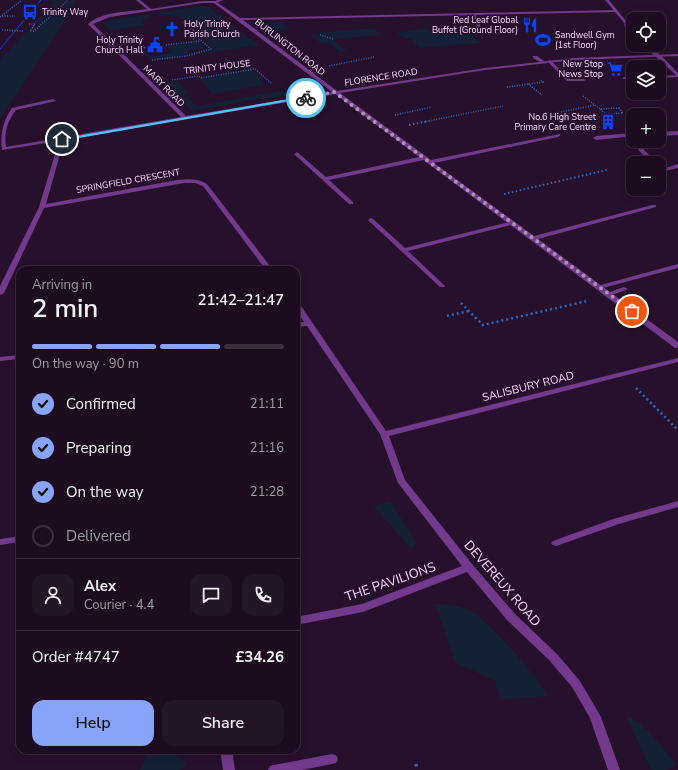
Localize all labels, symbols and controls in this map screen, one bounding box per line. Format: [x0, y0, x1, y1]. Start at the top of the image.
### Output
bus stop icon: Trinity Way [21, 3, 39, 21]
place label: Trinity Way [42, 6, 89, 18]
map controls [626, 12, 666, 196]
button: locate [626, 12, 666, 52]
place label: Red Leaf Global Buffet (Ground Floor) [432, 14, 518, 36]
street label: BURLINGTON ROAD [252, 16, 328, 78]
restaurant icon: Red Leaf Global Buffet (Ground Floor) [521, 16, 539, 34]
place label: Holy Trinity Parish Church [184, 18, 240, 40]
church icon: Holy Trinity Parish Church [163, 20, 181, 38]
place label: Sandwell Gym (1st Floor) [555, 29, 615, 51]
sports icon: Sandwell Gym (1st Floor) [534, 31, 552, 49]
place label: Holy Trinity Church Hall [95, 34, 143, 56]
public building icon: Holy Trinity Church Hall [146, 36, 164, 54]
street label: TRINITY HOUSE [183, 57, 251, 77]
place label: New Stop News Stop [559, 58, 603, 80]
supermarket icon: New Stop News Stop [606, 60, 624, 78]
button: layers [626, 60, 666, 100]
street label: MARY ROAD [141, 63, 188, 110]
street label: FLORENCE ROAD [344, 65, 419, 89]
courier [286, 78, 326, 118]
icon: bike [295, 87, 317, 109]
button: + [626, 108, 666, 148]
place label: No.6 High Street Primary Care Centre [514, 111, 597, 133]
building icon: No.6 High Street Primary Care Centre [599, 113, 617, 131]
pin [45, 122, 79, 156]
icon: home [51, 128, 73, 150]
button: − [626, 156, 666, 196]
street label: SPRINGFIELD CRESCENT [75, 166, 181, 196]
text: Arriving in [32, 276, 92, 294]
text: 21:42–21:47 [197, 290, 284, 310]
text: 2 min [32, 291, 98, 326]
pin [615, 294, 649, 328]
icon: bag [621, 300, 643, 322]
text: On the way · 90 m [32, 355, 139, 373]
street label: SALISBURY ROAD [481, 368, 576, 405]
icon: check [32, 393, 54, 415]
text: Confirmed [66, 394, 136, 414]
text: 21:11 [250, 395, 284, 413]
icon: check [32, 437, 54, 459]
text: Preparing [66, 438, 131, 458]
text: 21:16 [250, 439, 284, 457]
icon: check [32, 481, 54, 503]
text: On the way [66, 482, 144, 502]
text: 21:28 [250, 483, 284, 501]
text: Delivered [66, 526, 131, 546]
street label: DEVEREUX ROAD [460, 537, 545, 631]
street label: THE PAVILIONS [342, 558, 438, 606]
button: person [32, 574, 74, 616]
button: chat [190, 574, 232, 616]
button: phone [242, 574, 284, 616]
text: Alex [84, 576, 116, 596]
text: Courier · 4.4 [84, 596, 154, 614]
text: Order #4747 [32, 647, 120, 667]
text: £34.26 [235, 647, 284, 667]
button: Help [32, 700, 154, 746]
button: Share [162, 700, 284, 746]

